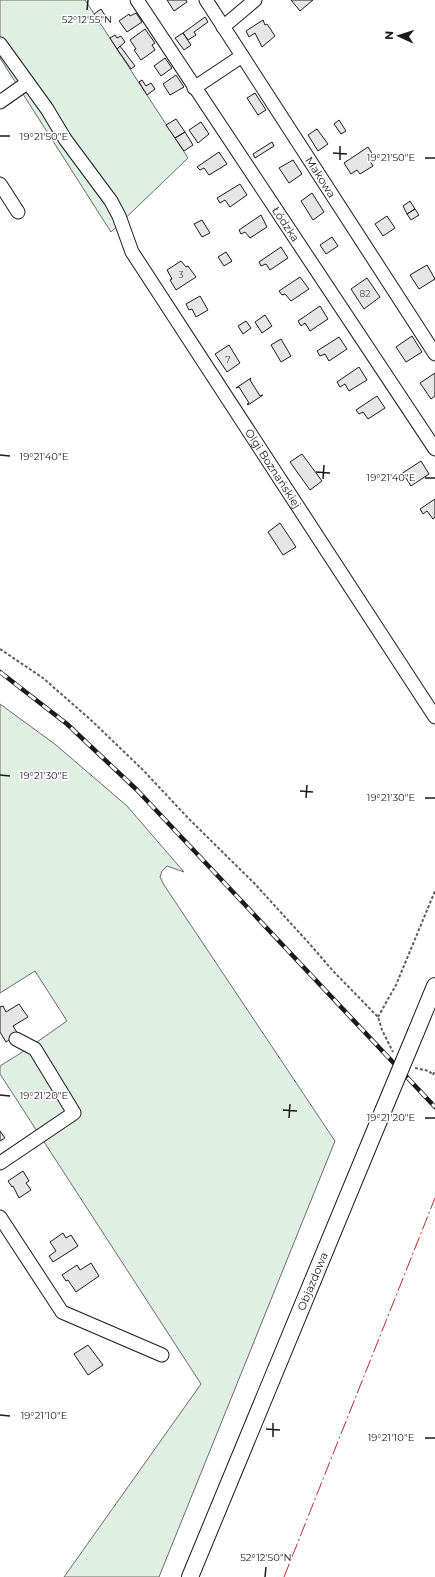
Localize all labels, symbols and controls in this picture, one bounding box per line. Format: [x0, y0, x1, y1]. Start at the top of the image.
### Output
text: 52°12'55"N [62, 13, 112, 26]
north arrow [379, 16, 419, 56]
text: N [382, 31, 396, 40]
text: 19°21'50"E [20, 130, 68, 143]
text: 19°21'50"E [367, 151, 415, 164]
street label: Makowa [302, 154, 339, 200]
street label: Łódzka [269, 204, 302, 244]
house number: 3 [178, 269, 184, 280]
house number: 82 [360, 288, 370, 299]
house number: 7 [225, 354, 231, 365]
street label: Olgi Boznańskiej [242, 426, 304, 511]
text: 19°21'40"E [20, 450, 69, 463]
text: 19°21'40"E [367, 471, 416, 484]
text: 19°21'30"E [20, 769, 69, 782]
text: 19°21'30"E [367, 791, 416, 804]
text: 19°21'20"E [20, 1089, 69, 1102]
text: 19°21'20"E [367, 1111, 416, 1124]
street label: Objazdowa [294, 1250, 331, 1313]
text: 19°21'10"E [21, 1409, 68, 1422]
text: 19°21'10"E [368, 1431, 415, 1444]
text: 52°12'50"N [240, 1551, 292, 1564]

